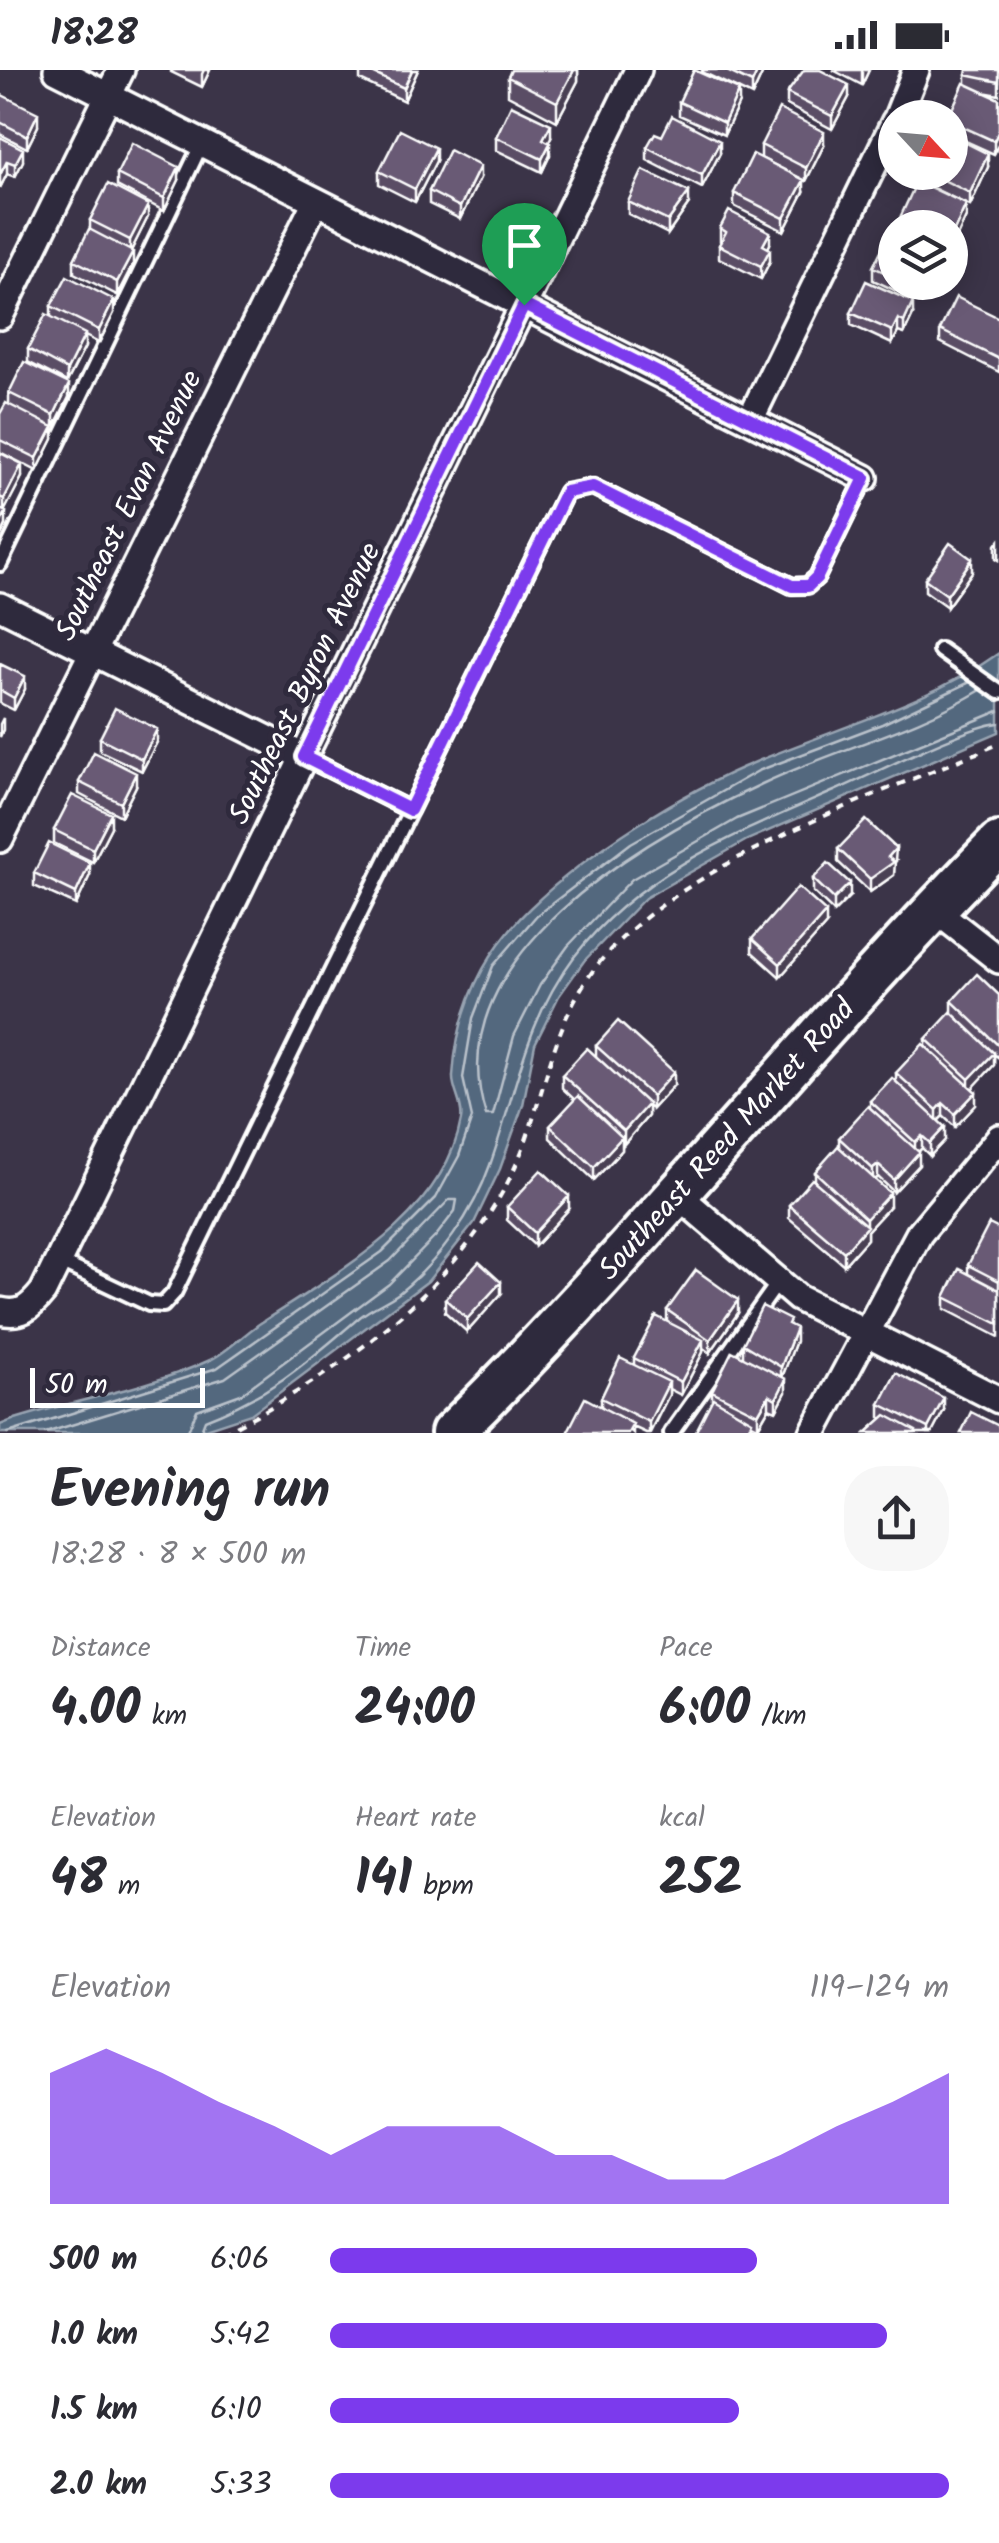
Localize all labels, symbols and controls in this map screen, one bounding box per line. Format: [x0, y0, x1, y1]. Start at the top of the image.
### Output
text: 18:28 [50, 5, 138, 65]
north arrow [878, 100, 968, 190]
map controls [878, 100, 968, 300]
pin [482, 203, 567, 306]
button: layers [878, 210, 968, 300]
icon: arrive [497, 218, 552, 273]
street label: Southeast Evan Avenue [43, 362, 216, 650]
street label: Southeast Byron Avenue [217, 535, 395, 833]
street label: Southeast Reed Market Road [587, 987, 869, 1292]
scale bar [30, 1363, 205, 1408]
text: 50 m [45, 1363, 108, 1408]
text: Evening run [50, 1449, 330, 1536]
button: share [844, 1466, 949, 1571]
text: 18:28 · 8 × 500 m [50, 1530, 306, 1581]
text: Distance [50, 1626, 151, 1671]
text: Time [355, 1626, 411, 1671]
text: Pace [659, 1626, 713, 1671]
text: 4.00 [50, 1671, 140, 1751]
text: 24:00 [355, 1671, 475, 1751]
text: 6:00 [659, 1671, 750, 1751]
text: km [140, 1694, 187, 1739]
text: /km [750, 1694, 807, 1739]
text: Elevation [50, 1796, 156, 1841]
text: Heart rate [355, 1796, 476, 1841]
text: kcal [659, 1796, 705, 1841]
text: 48 [50, 1841, 107, 1921]
text: 141 [355, 1841, 412, 1921]
text: 252 [659, 1841, 743, 1921]
text: m [107, 1864, 140, 1909]
text: bpm [412, 1864, 474, 1909]
text: Elevation [50, 1963, 171, 2014]
text: 119–124 m [809, 1963, 949, 2014]
text: 500 m [50, 2235, 138, 2286]
text: 6:06 [210, 2235, 269, 2286]
text: 1.0 km [50, 2310, 138, 2361]
text: 5:42 [210, 2310, 271, 2361]
text: 1.5 km [50, 2385, 138, 2436]
text: 6:10 [210, 2385, 262, 2436]
text: 2.0 km [50, 2460, 147, 2511]
text: 5:33 [210, 2460, 272, 2511]

